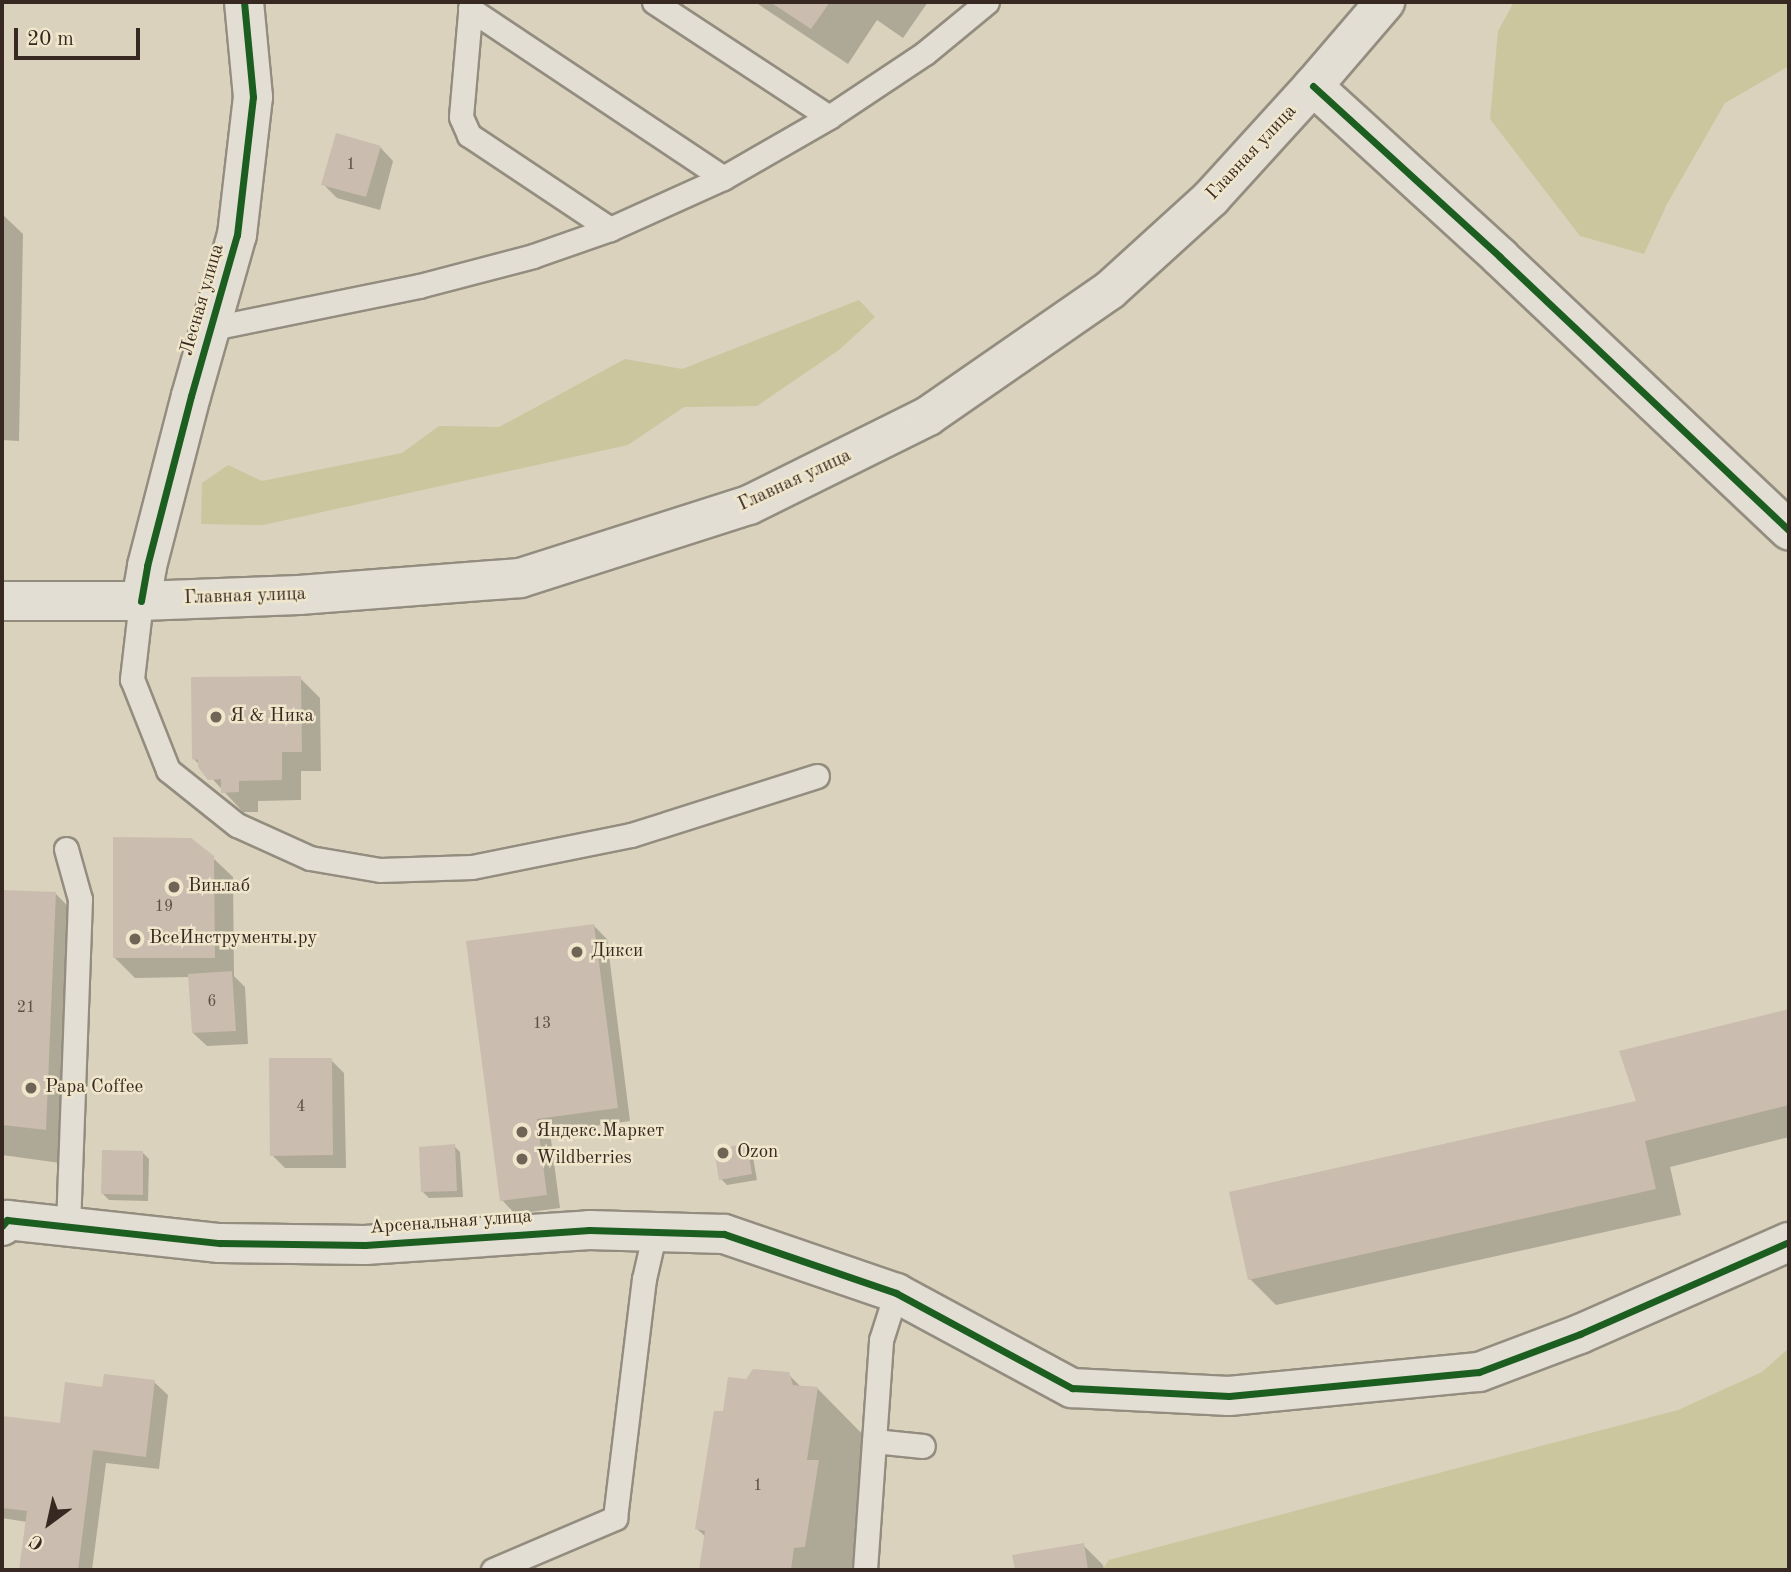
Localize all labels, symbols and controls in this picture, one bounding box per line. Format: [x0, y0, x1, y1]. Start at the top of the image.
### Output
scale bar [18, 14, 144, 58]
text: 20 m [27, 29, 74, 50]
street label: Главная улица [1202, 101, 1302, 205]
house number: 1 [346, 155, 356, 175]
street label: Лесная улица [176, 241, 230, 359]
street label: Главная улица [735, 445, 855, 517]
street label: Главная улица [184, 583, 306, 611]
place label: Я & Ника [230, 706, 314, 728]
marker: Я & Ника [208, 709, 224, 725]
place label: Винлаб [188, 876, 250, 898]
marker: Винлаб [166, 879, 182, 895]
house number: 19 [155, 897, 173, 917]
place label: ВсеИнструменты.ру [149, 928, 317, 950]
marker: ВсеИнструменты.ру [127, 931, 143, 947]
place label: Дикси [591, 941, 643, 963]
marker: Дикси [569, 944, 585, 960]
house number: 6 [207, 992, 217, 1012]
house number: 21 [17, 998, 35, 1018]
house number: 13 [533, 1014, 551, 1034]
place label: Papa Coffee [45, 1077, 143, 1099]
marker: Papa Coffee [23, 1080, 39, 1096]
house number: 4 [296, 1097, 306, 1117]
place label: Яндекс.Маркет [536, 1121, 664, 1143]
marker: Яндекс.Маркет [514, 1124, 530, 1140]
place label: Ozon [737, 1142, 778, 1164]
marker: Ozon [715, 1145, 731, 1161]
place label: Wildberries [536, 1148, 632, 1170]
marker: Wildberries [514, 1151, 530, 1167]
street label: Арсенальная улица [369, 1206, 533, 1240]
house number: 1 [753, 1476, 763, 1496]
north arrow [14, 1488, 84, 1558]
text: С [27, 1530, 48, 1552]

